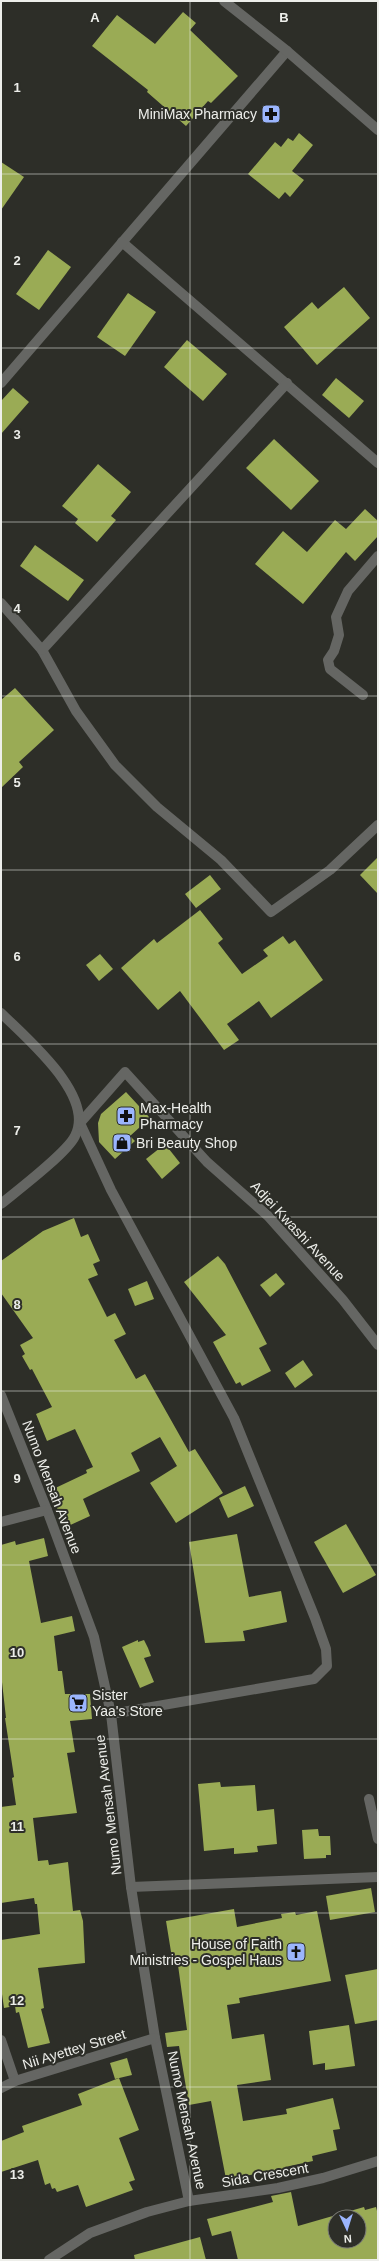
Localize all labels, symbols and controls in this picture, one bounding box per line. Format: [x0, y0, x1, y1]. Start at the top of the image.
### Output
text: A [90, 10, 100, 25]
text: B [279, 10, 289, 25]
text: 1 [13, 80, 21, 95]
pharmacy icon: MiniMax Pharmacy [260, 103, 282, 125]
place label: MiniMax Pharmacy [138, 106, 257, 122]
text: 2 [13, 253, 21, 268]
text: 3 [13, 427, 21, 442]
text: 4 [13, 601, 21, 616]
text: 5 [13, 775, 21, 790]
text: 6 [13, 949, 21, 964]
place label: Max-Health Pharmacy [140, 1100, 212, 1132]
pharmacy icon: Max-Health Pharmacy [115, 1105, 137, 1127]
text: 7 [13, 1123, 21, 1138]
shop icon: Bri Beauty Shop [111, 1132, 133, 1154]
place label: Bri Beauty Shop [136, 1135, 237, 1151]
street label: Adjei Kwashi Avenue [248, 1178, 348, 1284]
text: 8 [13, 1297, 21, 1312]
street label: Numo Mensah Avenue [19, 1418, 85, 1556]
text: 9 [13, 1471, 21, 1486]
text: 10 [10, 1645, 24, 1660]
place label: Sister Yaa's Store [92, 1687, 163, 1719]
supermarket icon: Sister Yaa's Store [67, 1692, 89, 1714]
street label: Numo Mensah Avenue [91, 1734, 125, 1876]
text: 11 [10, 1819, 24, 1834]
place label: House of Faith Ministries - Gospel Haus [130, 1936, 282, 1968]
church icon: House of Faith Ministries - Gospel Haus [285, 1941, 307, 1963]
text: 12 [10, 1993, 24, 2008]
street label: Nii Ayettey Street [20, 2026, 128, 2072]
street label: Numo Mensah Avenue [164, 2049, 210, 2191]
street label: Sida Crescent [220, 2159, 310, 2191]
text: 13 [10, 2167, 24, 2182]
north arrow [327, 2209, 367, 2249]
text: N [343, 2233, 352, 2245]

